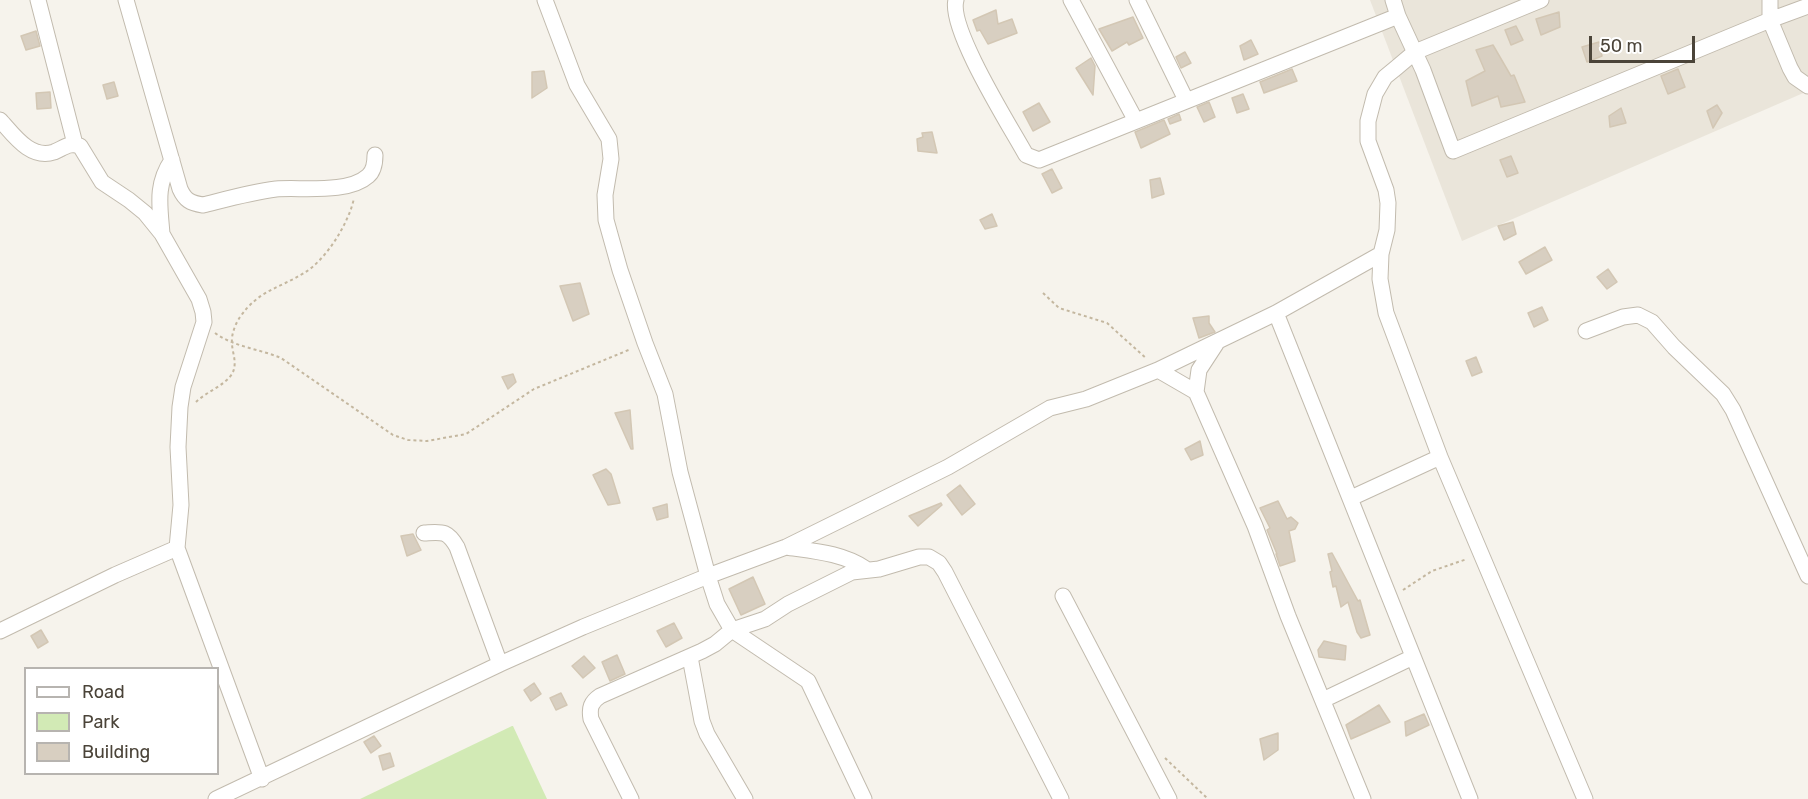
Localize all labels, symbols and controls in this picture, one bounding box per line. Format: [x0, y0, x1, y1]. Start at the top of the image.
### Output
scale bar [1592, 24, 1698, 62]
text: 50 m [1600, 35, 1643, 57]
legend [24, 667, 219, 775]
text: Road [82, 681, 125, 703]
text: Park [82, 711, 119, 733]
text: Building [82, 741, 150, 763]

